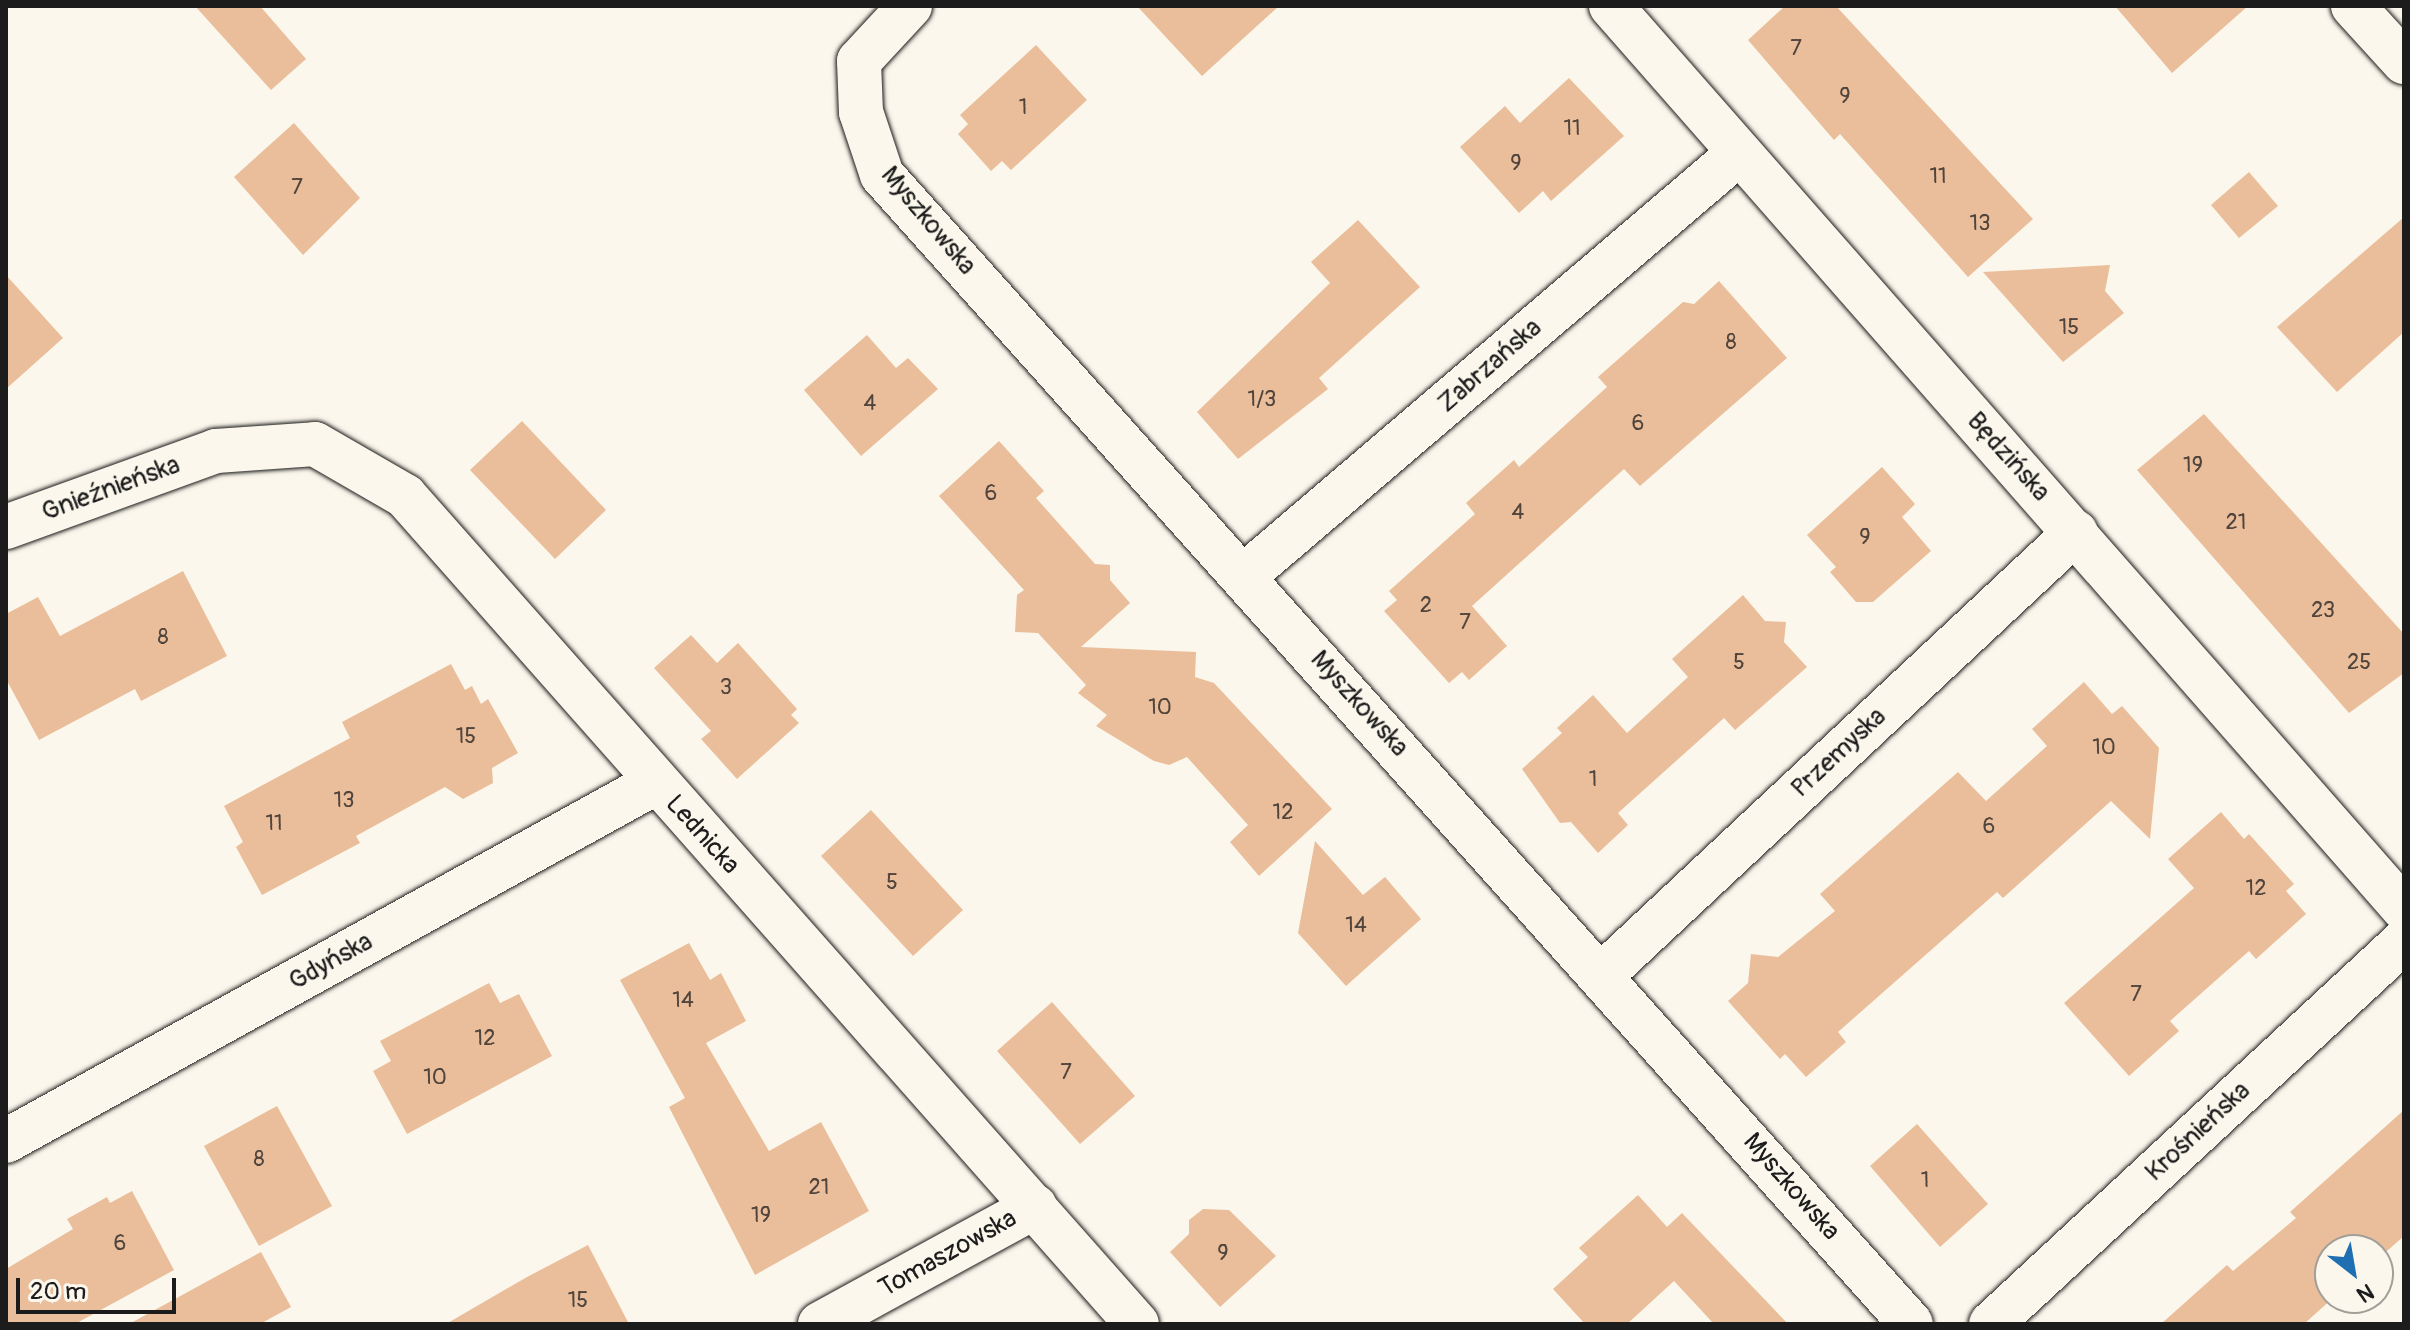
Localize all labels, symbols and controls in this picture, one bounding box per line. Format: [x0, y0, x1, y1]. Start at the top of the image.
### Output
house number: 7 [1790, 36, 1802, 62]
house number: 9 [1839, 84, 1851, 110]
house number: 1 [1019, 95, 1027, 121]
house number: 11 [1563, 116, 1581, 142]
house number: 9 [1510, 151, 1522, 177]
street label: Myszkowska [874, 161, 982, 281]
house number: 11 [1929, 164, 1947, 190]
house number: 7 [291, 175, 303, 201]
house number: 13 [1970, 211, 1990, 237]
street label: Zabrzańska [1432, 313, 1548, 419]
house number: 15 [2059, 315, 2079, 341]
house number: 8 [1725, 330, 1737, 356]
house number: 1/3 [1248, 387, 1276, 413]
house number: 4 [864, 391, 876, 417]
street label: Będzińska [1960, 406, 2056, 508]
house number: 6 [1632, 411, 1644, 437]
street label: Gnieźnieńska [38, 450, 184, 528]
house number: 19 [2183, 453, 2203, 479]
house number: 6 [985, 481, 997, 507]
house number: 4 [1512, 500, 1524, 526]
house number: 21 [2226, 510, 2246, 536]
house number: 9 [1859, 525, 1871, 551]
house number: 2 [1420, 593, 1432, 619]
house number: 23 [2311, 598, 2335, 624]
house number: 7 [1459, 610, 1471, 636]
house number: 8 [157, 625, 169, 651]
street label: Myszkowska [1303, 645, 1415, 763]
house number: 5 [1733, 650, 1745, 676]
house number: 25 [2347, 650, 2371, 676]
house number: 3 [720, 675, 732, 701]
house number: 10 [1148, 695, 1172, 721]
street label: Przemyska [1785, 701, 1893, 805]
house number: 15 [456, 724, 476, 750]
house number: 10 [2092, 735, 2116, 761]
house number: 1 [1589, 767, 1597, 793]
house number: 13 [334, 788, 354, 814]
street label: Lednicka [658, 789, 746, 881]
house number: 12 [1273, 800, 1293, 826]
house number: 11 [265, 811, 283, 837]
house number: 6 [1983, 814, 1995, 840]
house number: 5 [886, 870, 898, 896]
house number: 12 [2246, 876, 2266, 902]
house number: 14 [1345, 913, 1367, 939]
street label: Gdyńska [284, 926, 378, 998]
house number: 7 [2130, 982, 2142, 1008]
house number: 14 [672, 988, 694, 1014]
house number: 12 [475, 1026, 495, 1052]
house number: 7 [1060, 1060, 1072, 1086]
house number: 10 [423, 1065, 447, 1091]
street label: Krośnieńska [2139, 1076, 2257, 1188]
street label: Myszkowska [1736, 1127, 1846, 1247]
house number: 8 [253, 1147, 265, 1173]
house number: 1 [1921, 1168, 1929, 1194]
house number: 21 [809, 1175, 829, 1201]
house number: 19 [751, 1203, 771, 1229]
street label: Tomaszowska [874, 1203, 1022, 1305]
house number: 6 [114, 1231, 126, 1257]
north arrow [2314, 1234, 2394, 1314]
house number: 9 [1217, 1241, 1229, 1267]
scale bar [20, 1262, 180, 1312]
text: 20 m [30, 1277, 86, 1306]
text: N [2352, 1277, 2379, 1309]
house number: 15 [568, 1288, 588, 1314]

